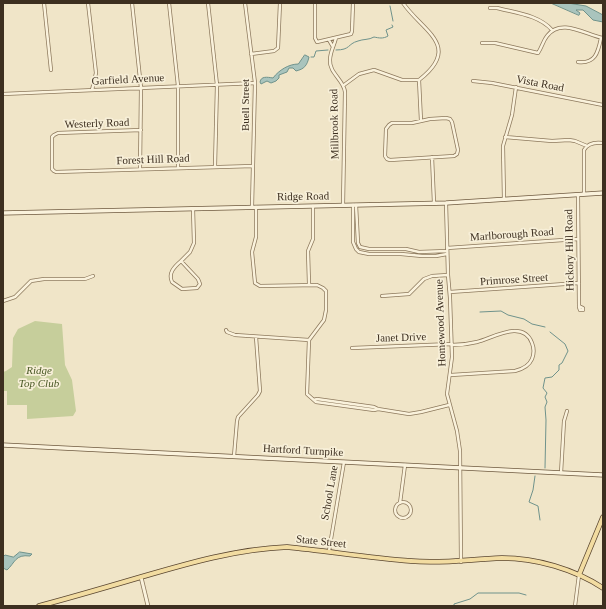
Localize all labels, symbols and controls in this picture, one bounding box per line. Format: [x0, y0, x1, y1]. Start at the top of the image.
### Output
street label: Garfield Avenue [91, 72, 165, 88]
street label: Vista Road [515, 73, 565, 95]
street label: Buell Street [239, 79, 253, 131]
street label: Millbrook Road [328, 89, 342, 159]
street label: Westerly Road [64, 116, 130, 132]
street label: Forest Hill Road [116, 152, 190, 168]
street label: Ridge Road [277, 190, 329, 204]
street label: Hickory Hill Road [563, 209, 577, 291]
street label: Marlborough Road [470, 225, 554, 245]
street label: Primrose Street [480, 271, 548, 289]
street label: Homewood Avenue [433, 279, 449, 367]
street label: Janet Drive [376, 331, 426, 345]
park label: Ridge Top Club [19, 364, 59, 390]
street label: Hartford Turnpike [262, 442, 344, 460]
street label: School Lane [319, 465, 341, 521]
street label: State Street [295, 533, 347, 551]

